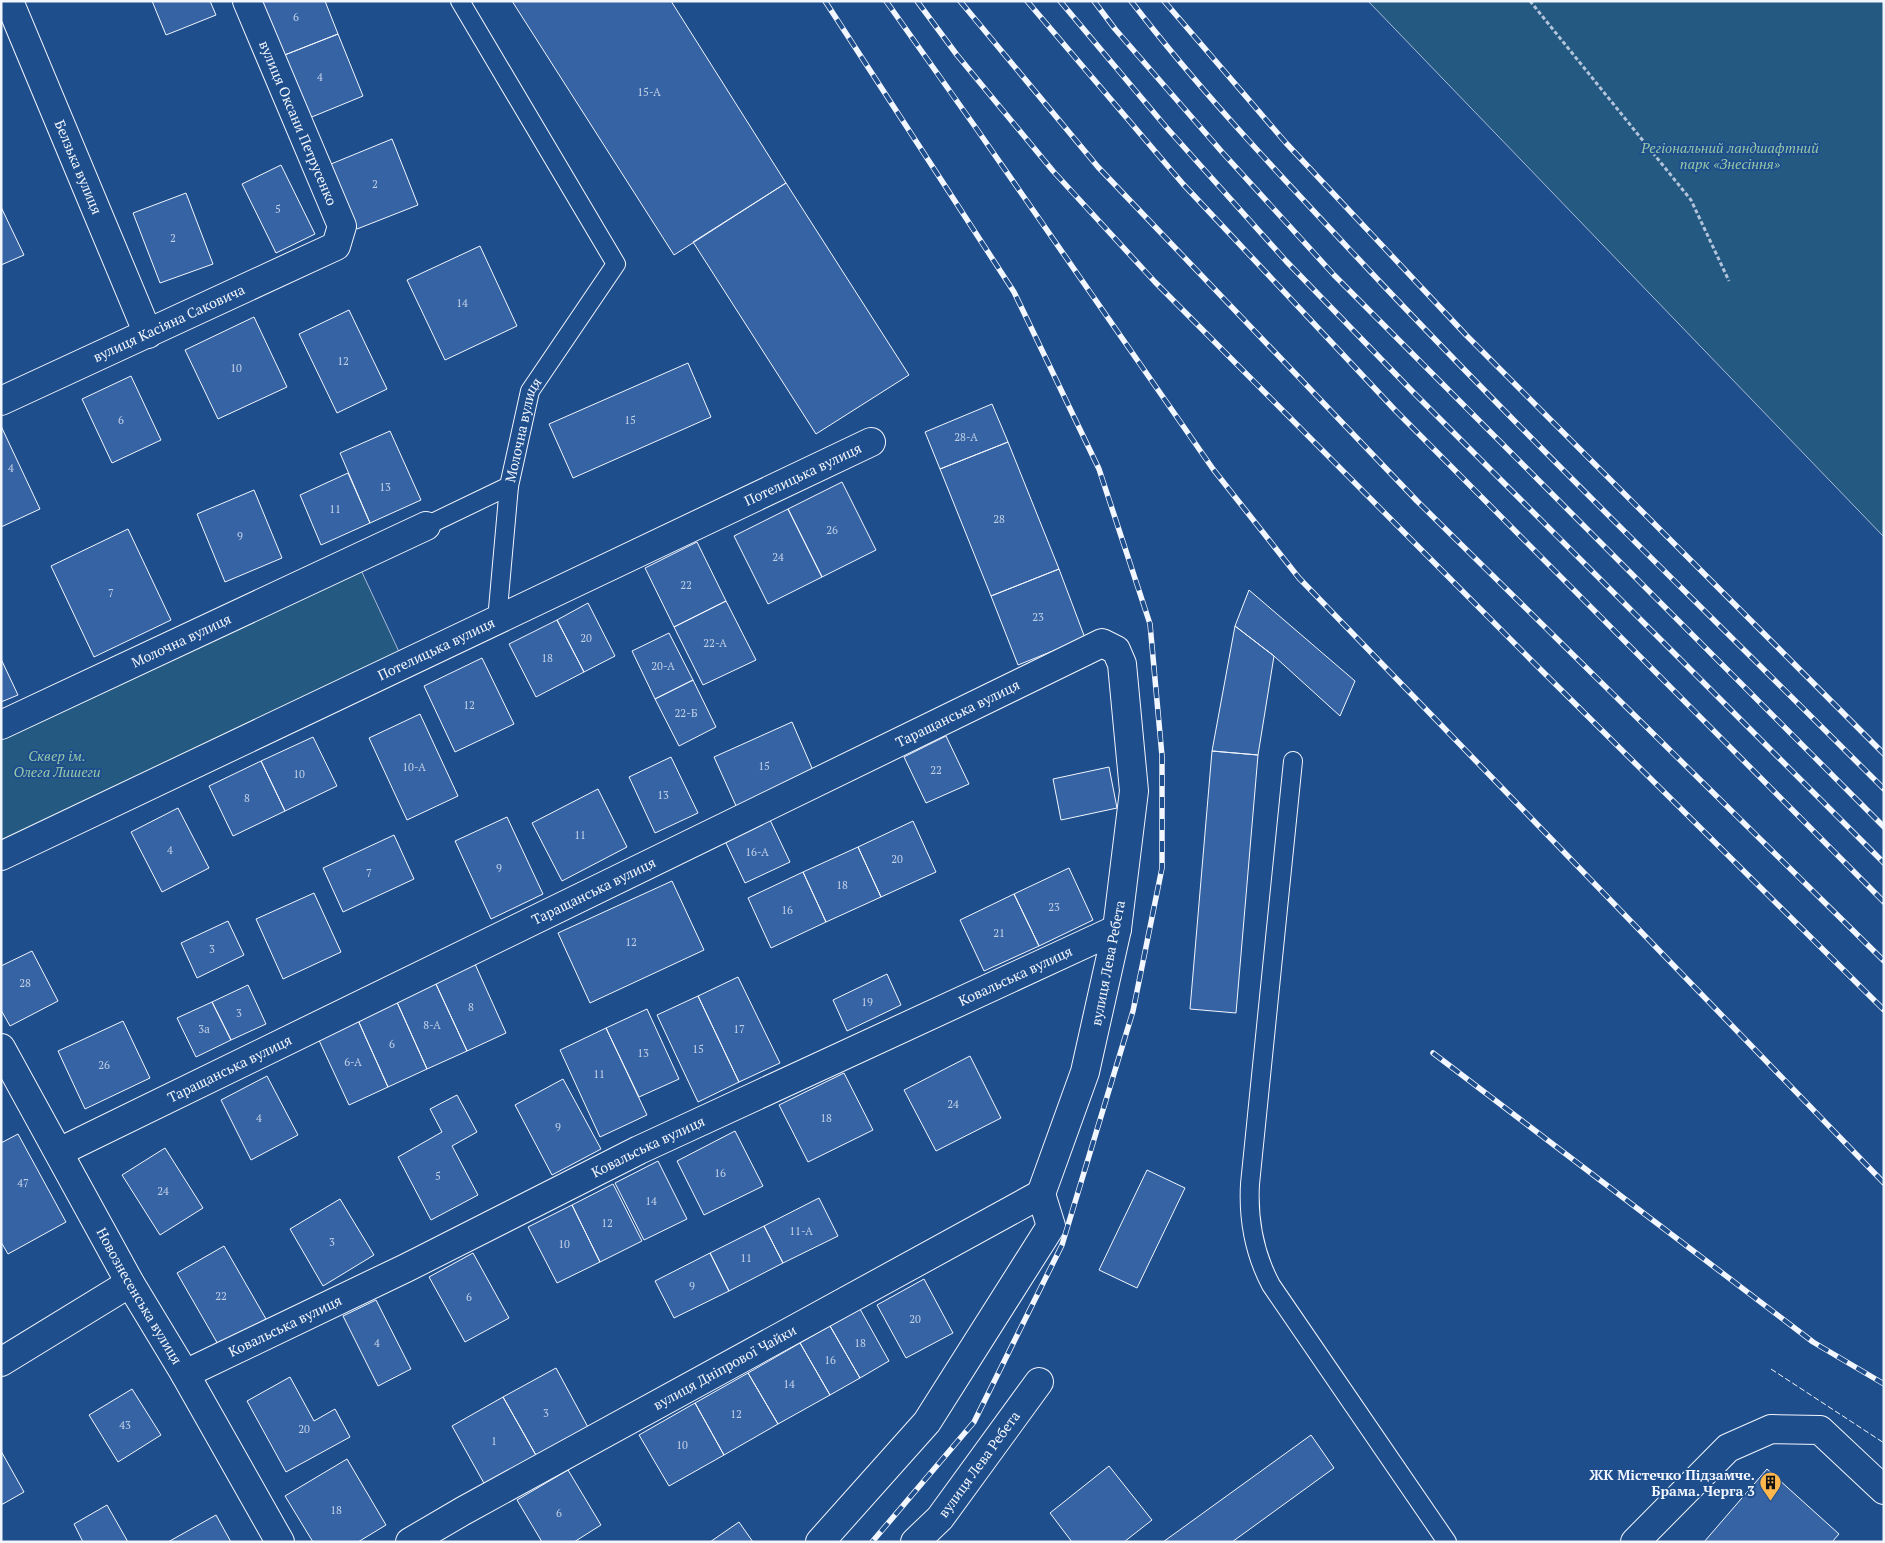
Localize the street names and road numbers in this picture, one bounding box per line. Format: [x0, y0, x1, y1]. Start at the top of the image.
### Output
street label: вулиця Оксани Петрусенко [255, 37, 342, 208]
street label: Белзька вулиця [51, 117, 107, 217]
street label: вулиця Касіяна Саковича [90, 280, 248, 366]
street label: Молочна вулиця [500, 373, 546, 484]
street label: Потелицька вулиця [741, 438, 864, 510]
street label: Молочна вулиця [128, 609, 234, 672]
street label: Потелицька вулиця [374, 612, 498, 684]
street label: Таращанська вулиця [892, 675, 1023, 751]
street label: Таращанська вулиця [528, 852, 659, 929]
street label: вулиця Лева Ребета [1086, 899, 1129, 1027]
street label: Ковальська вулиця [955, 941, 1075, 1010]
street label: Таращанська вулиця [164, 1030, 295, 1107]
street label: Ковальська вулиця [588, 1111, 708, 1182]
street label: Новознесенська вулиця [92, 1224, 187, 1368]
street label: Ковальська вулиця [225, 1290, 345, 1361]
street label: вулиця Дніпрової Чайки [650, 1320, 800, 1414]
street label: вулиця Лева Ребета [933, 1407, 1024, 1521]

